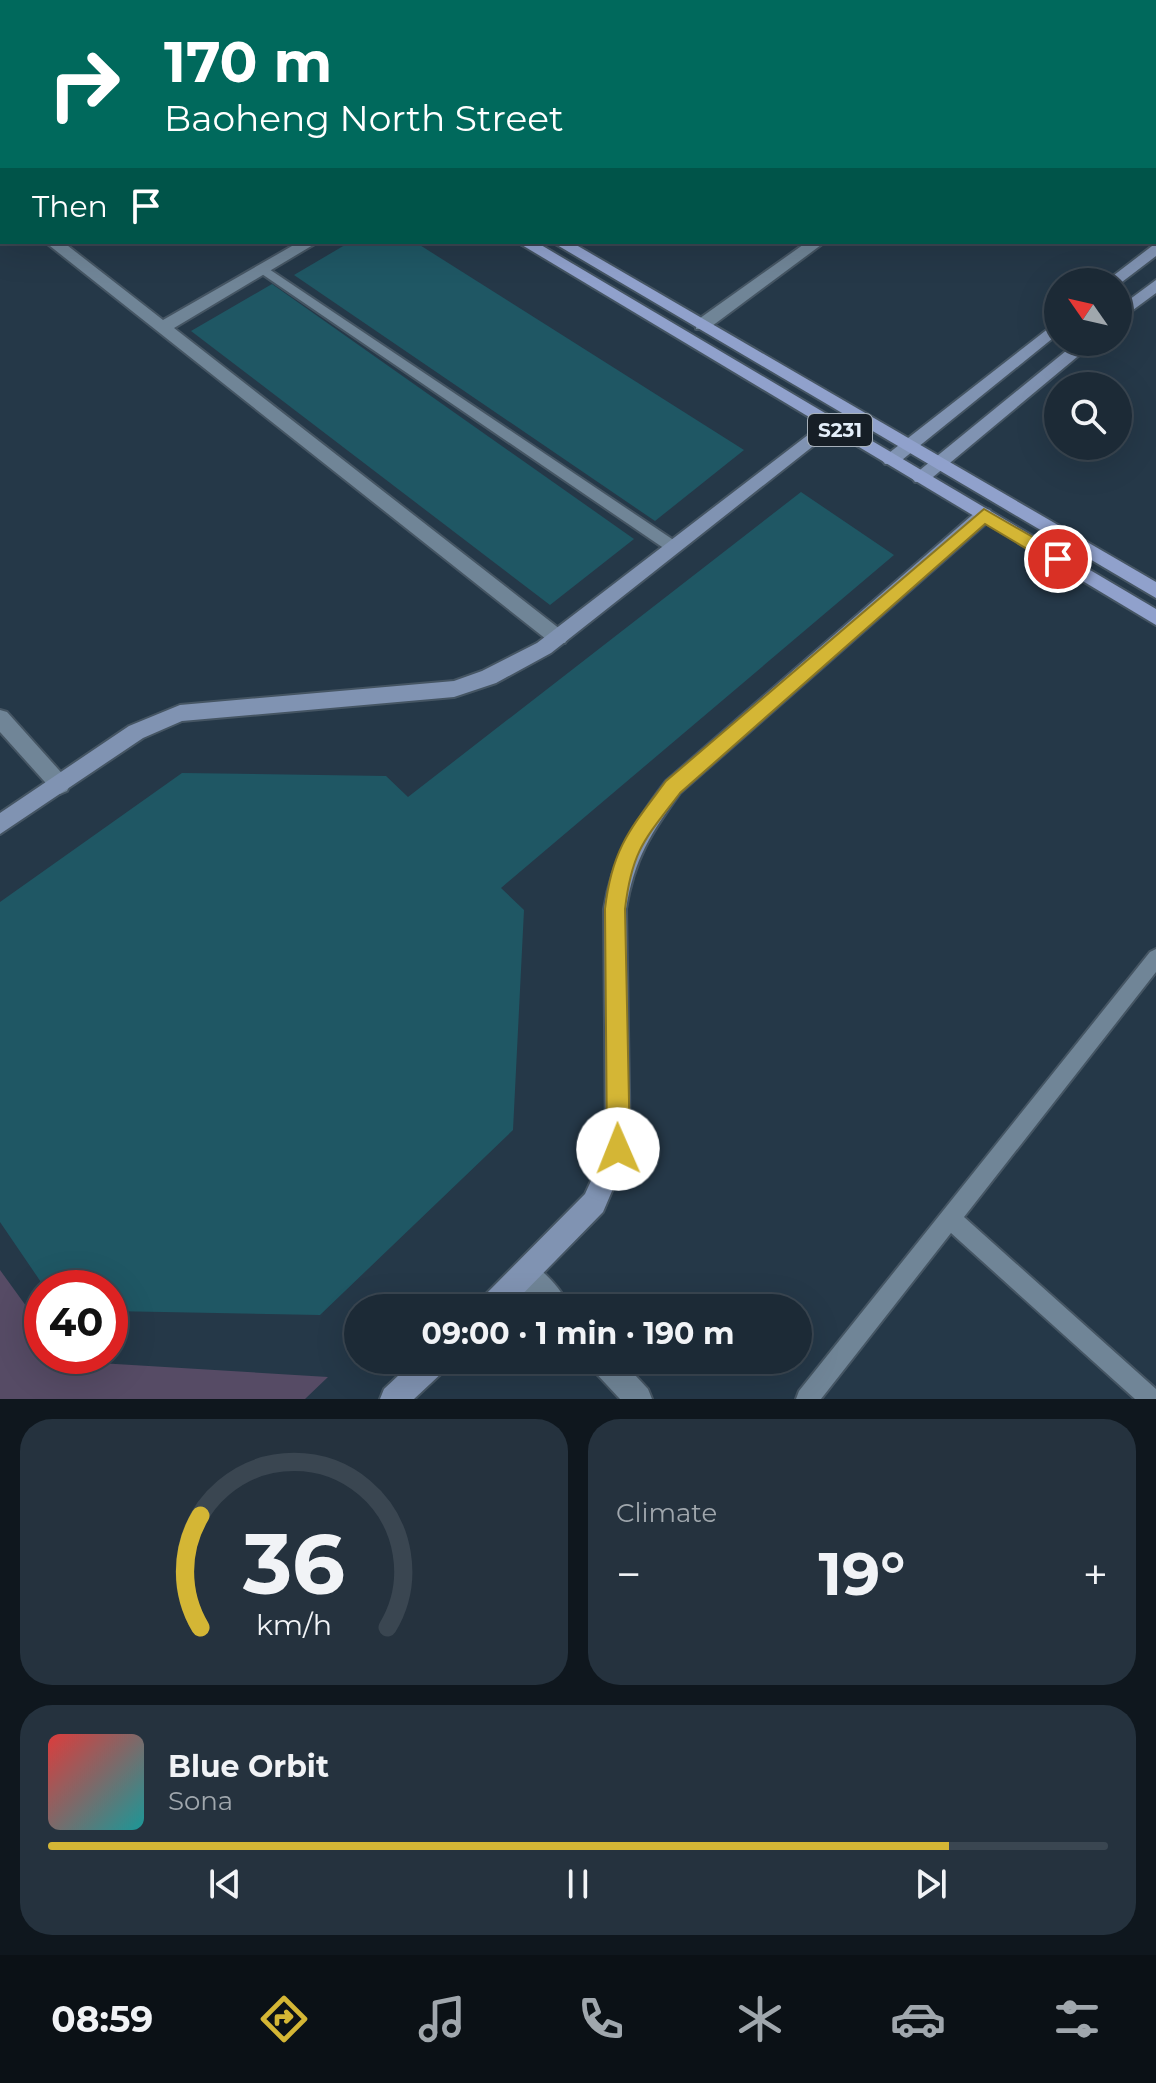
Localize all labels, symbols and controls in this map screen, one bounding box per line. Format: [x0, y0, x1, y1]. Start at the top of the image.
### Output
text: 170 m [164, 28, 332, 96]
icon: right [32, 32, 136, 136]
text: Baoheng North Street [164, 96, 564, 140]
icon: arrive [124, 184, 168, 228]
text: Then [32, 188, 108, 225]
north arrow [1044, 268, 1132, 356]
map controls [1044, 268, 1132, 460]
button: search [1044, 372, 1132, 460]
road number: S231 [808, 414, 872, 446]
pin [1024, 525, 1092, 593]
icon: arrive [1036, 537, 1080, 581]
position arrow [576, 1107, 660, 1191]
speed limit sign: 40 [24, 1270, 128, 1374]
text: 09:00 · 1 min · 190 m [422, 1315, 734, 1352]
text: Climate [616, 1497, 717, 1529]
text: 36 [242, 1513, 345, 1615]
text: 19° [819, 1537, 905, 1610]
text: − [616, 1547, 641, 1601]
text: + [1083, 1547, 1108, 1601]
text: km/h [256, 1607, 332, 1642]
text: Blue Orbit [168, 1748, 329, 1785]
text: Sona [168, 1785, 233, 1817]
icon: previous [203, 1862, 247, 1906]
icon: pause [556, 1862, 600, 1906]
icon: next [909, 1862, 953, 1906]
icon: directions [256, 1991, 312, 2047]
icon: music [414, 1991, 470, 2047]
icon: phone [573, 1991, 629, 2047]
icon: climate [732, 1991, 788, 2047]
icon: car [890, 1991, 946, 2047]
icon: filters [1049, 1991, 1105, 2047]
text: 08:59 [51, 1997, 153, 2041]

